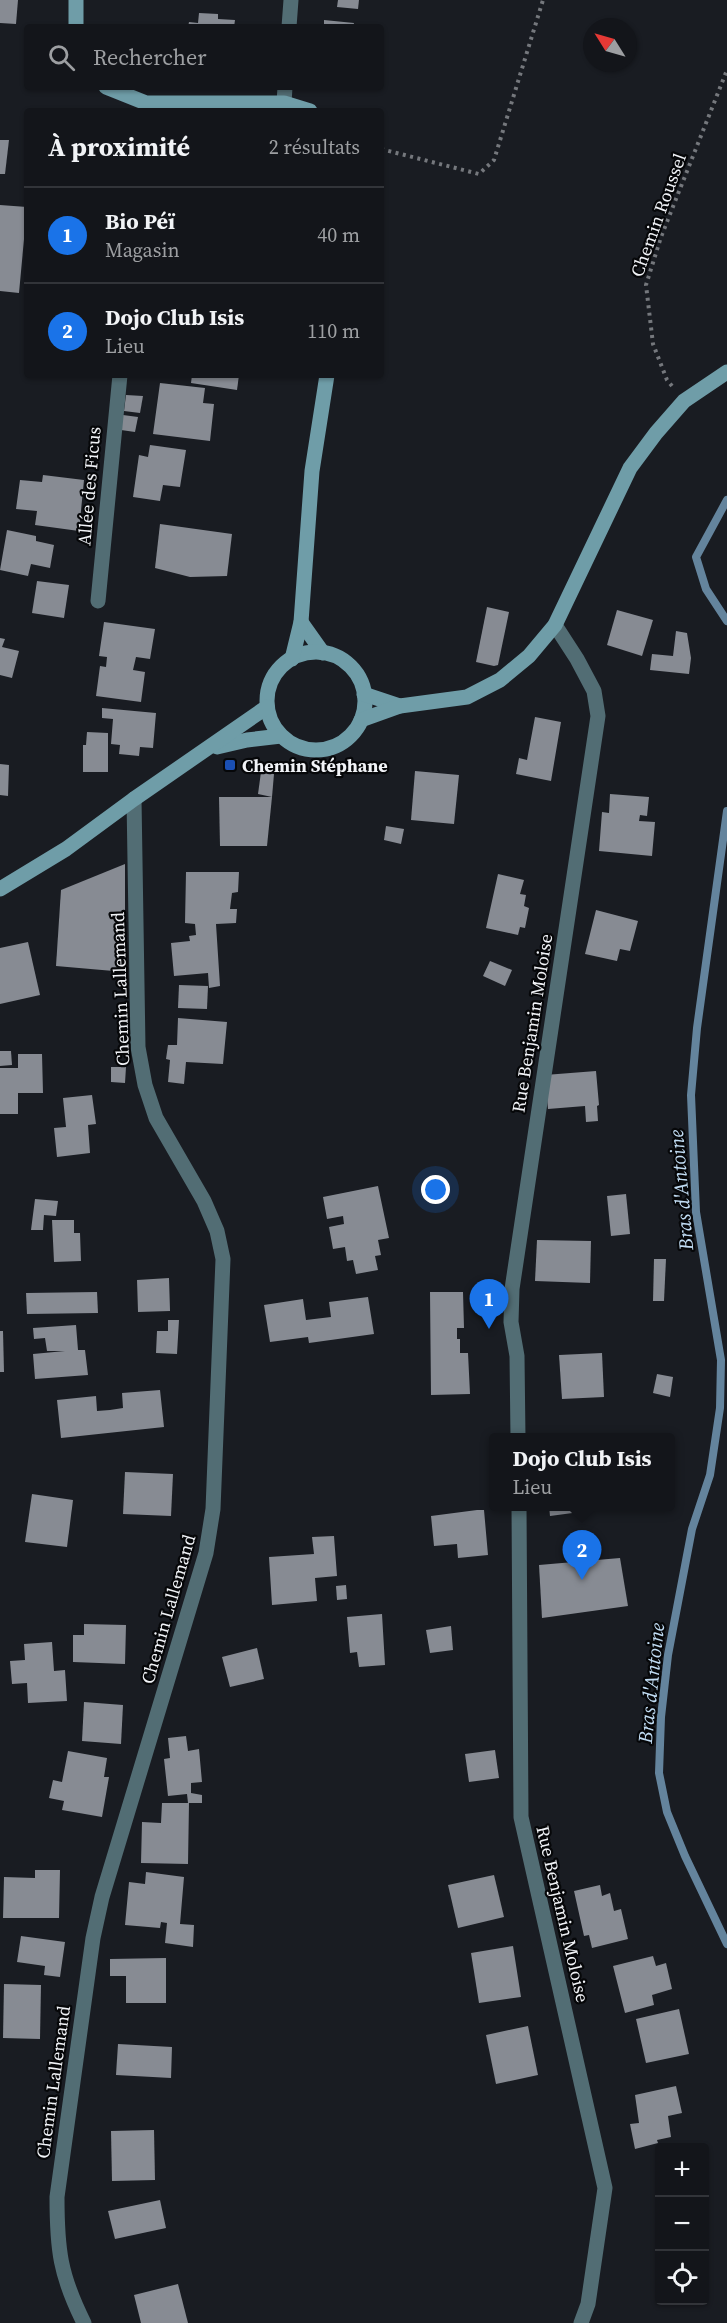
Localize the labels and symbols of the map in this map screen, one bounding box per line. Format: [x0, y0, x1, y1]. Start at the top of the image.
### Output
north arrow [583, 18, 637, 72]
street label: Chemin Roussel [624, 150, 692, 280]
street label: Allée des Ficus [71, 425, 107, 547]
place label: Chemin Stéphane [242, 753, 388, 778]
marker: Chemin Stéphane [223, 758, 237, 772]
street label: Chemin Lallemand [105, 911, 135, 1067]
street label: Rue Benjamin Moloise [506, 932, 558, 1114]
water label: Bras d'Antoine [662, 1128, 700, 1253]
your location [421, 1175, 450, 1204]
pin: 1 [470, 1280, 508, 1329]
pin: 2 [562, 1530, 602, 1580]
street label: Chemin Lallemand [135, 1531, 201, 1687]
water label: Bras d'Antoine [631, 1621, 671, 1746]
street label: Rue Benjamin Moloise [531, 1823, 595, 2005]
street label: Chemin Lallemand [30, 2004, 76, 2160]

